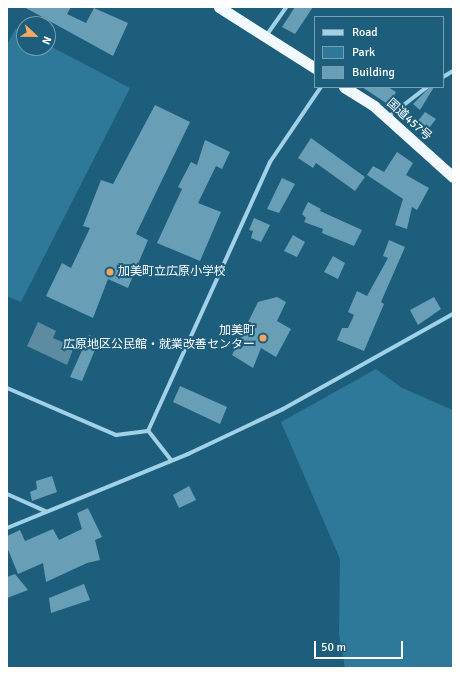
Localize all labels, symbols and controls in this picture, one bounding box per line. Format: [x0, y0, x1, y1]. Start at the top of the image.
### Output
north arrow [16, 16, 56, 56]
legend [314, 16, 444, 88]
text: Road [352, 25, 378, 40]
text: N [39, 34, 54, 46]
text: Park [352, 45, 375, 60]
text: Building [352, 65, 395, 80]
street label: 国道457号 [384, 96, 434, 144]
place label: 加美町立広原小学校 [118, 265, 226, 279]
marker: 加美町立広原小学校 [105, 267, 115, 277]
place label: 加美町 広原地区公民館・就業改善センター [63, 324, 255, 352]
marker: 加美町 広原地区公民館・就業改善センター [258, 333, 268, 343]
scale bar [316, 633, 405, 659]
text: 50 m [321, 640, 346, 655]

